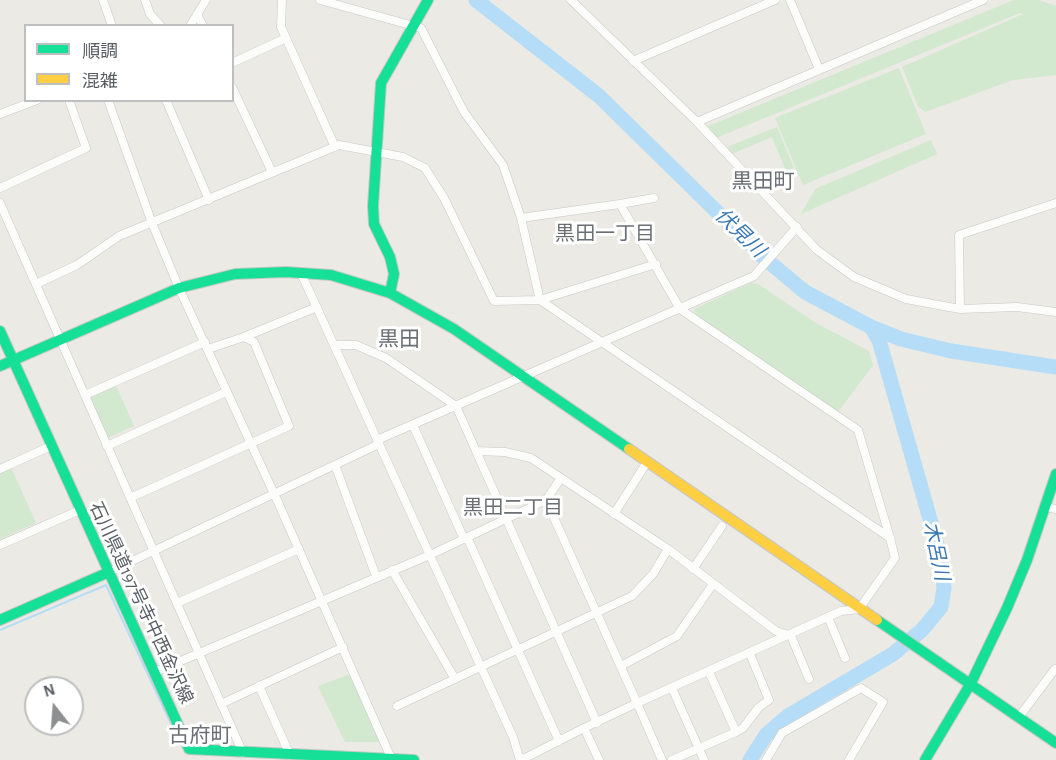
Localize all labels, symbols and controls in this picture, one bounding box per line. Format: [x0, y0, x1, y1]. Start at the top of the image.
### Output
legend [24, 24, 234, 102]
text: 順調 [82, 43, 118, 61]
text: 混雑 [82, 73, 118, 91]
district label: 黒田町 [732, 169, 794, 195]
water label: 伏見川 [710, 204, 770, 262]
district label: 黒田一丁目 [555, 222, 655, 246]
district label: 黒田 [378, 327, 420, 353]
district label: 黒田二丁目 [463, 496, 563, 520]
street label: 石川県道197号寺中西金沢線 [85, 499, 197, 707]
water label: 木呂川 [918, 519, 954, 583]
north arrow [24, 676, 84, 736]
text: N [42, 681, 57, 700]
district label: 古府町 [169, 723, 231, 749]

